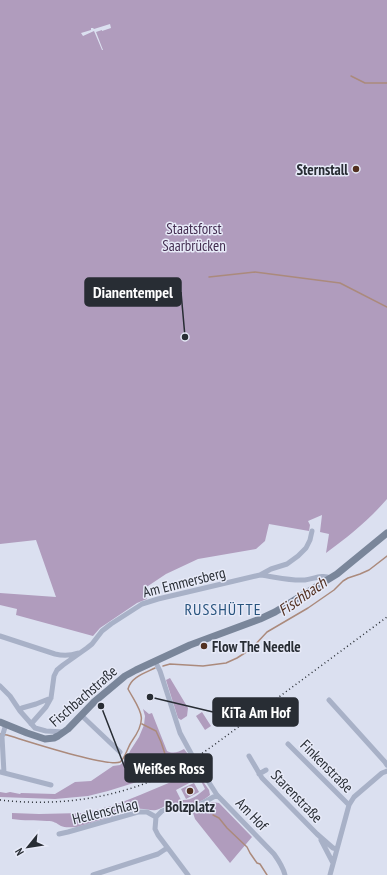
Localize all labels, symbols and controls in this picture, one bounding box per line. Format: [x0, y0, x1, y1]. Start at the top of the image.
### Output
place label: Sternstall [296, 160, 348, 179]
marker: Sternstall [351, 164, 361, 174]
park label: Staatsforst Saarbrücken [162, 219, 226, 255]
callout: Dianentempel [85, 278, 181, 306]
text: Dianentempel [93, 282, 173, 302]
street label: Am Emmersberg [141, 563, 227, 601]
water label: Fischbach [274, 572, 331, 620]
district label: RUSSHÜTTE [184, 599, 262, 619]
place label: Flow The Needle [212, 637, 301, 656]
marker: Flow The Needle [199, 641, 209, 651]
street label: Fischbachstraße [45, 661, 121, 731]
callout: KiTa Am Hof [213, 698, 298, 726]
text: KiTa Am Hof [221, 702, 291, 722]
street label: Finkenstraße [296, 735, 358, 797]
callout: Weißes Ross [125, 754, 212, 782]
text: Weißes Ross [132, 758, 205, 778]
street label: Starenstraße [267, 766, 327, 826]
marker: Bolzplatz [185, 786, 195, 796]
street label: Hellenschlag [70, 794, 140, 828]
street label: Am Hof [232, 794, 273, 835]
place label: Bolzplatz [165, 797, 215, 816]
north arrow [8, 827, 48, 867]
text: N [12, 846, 27, 858]

